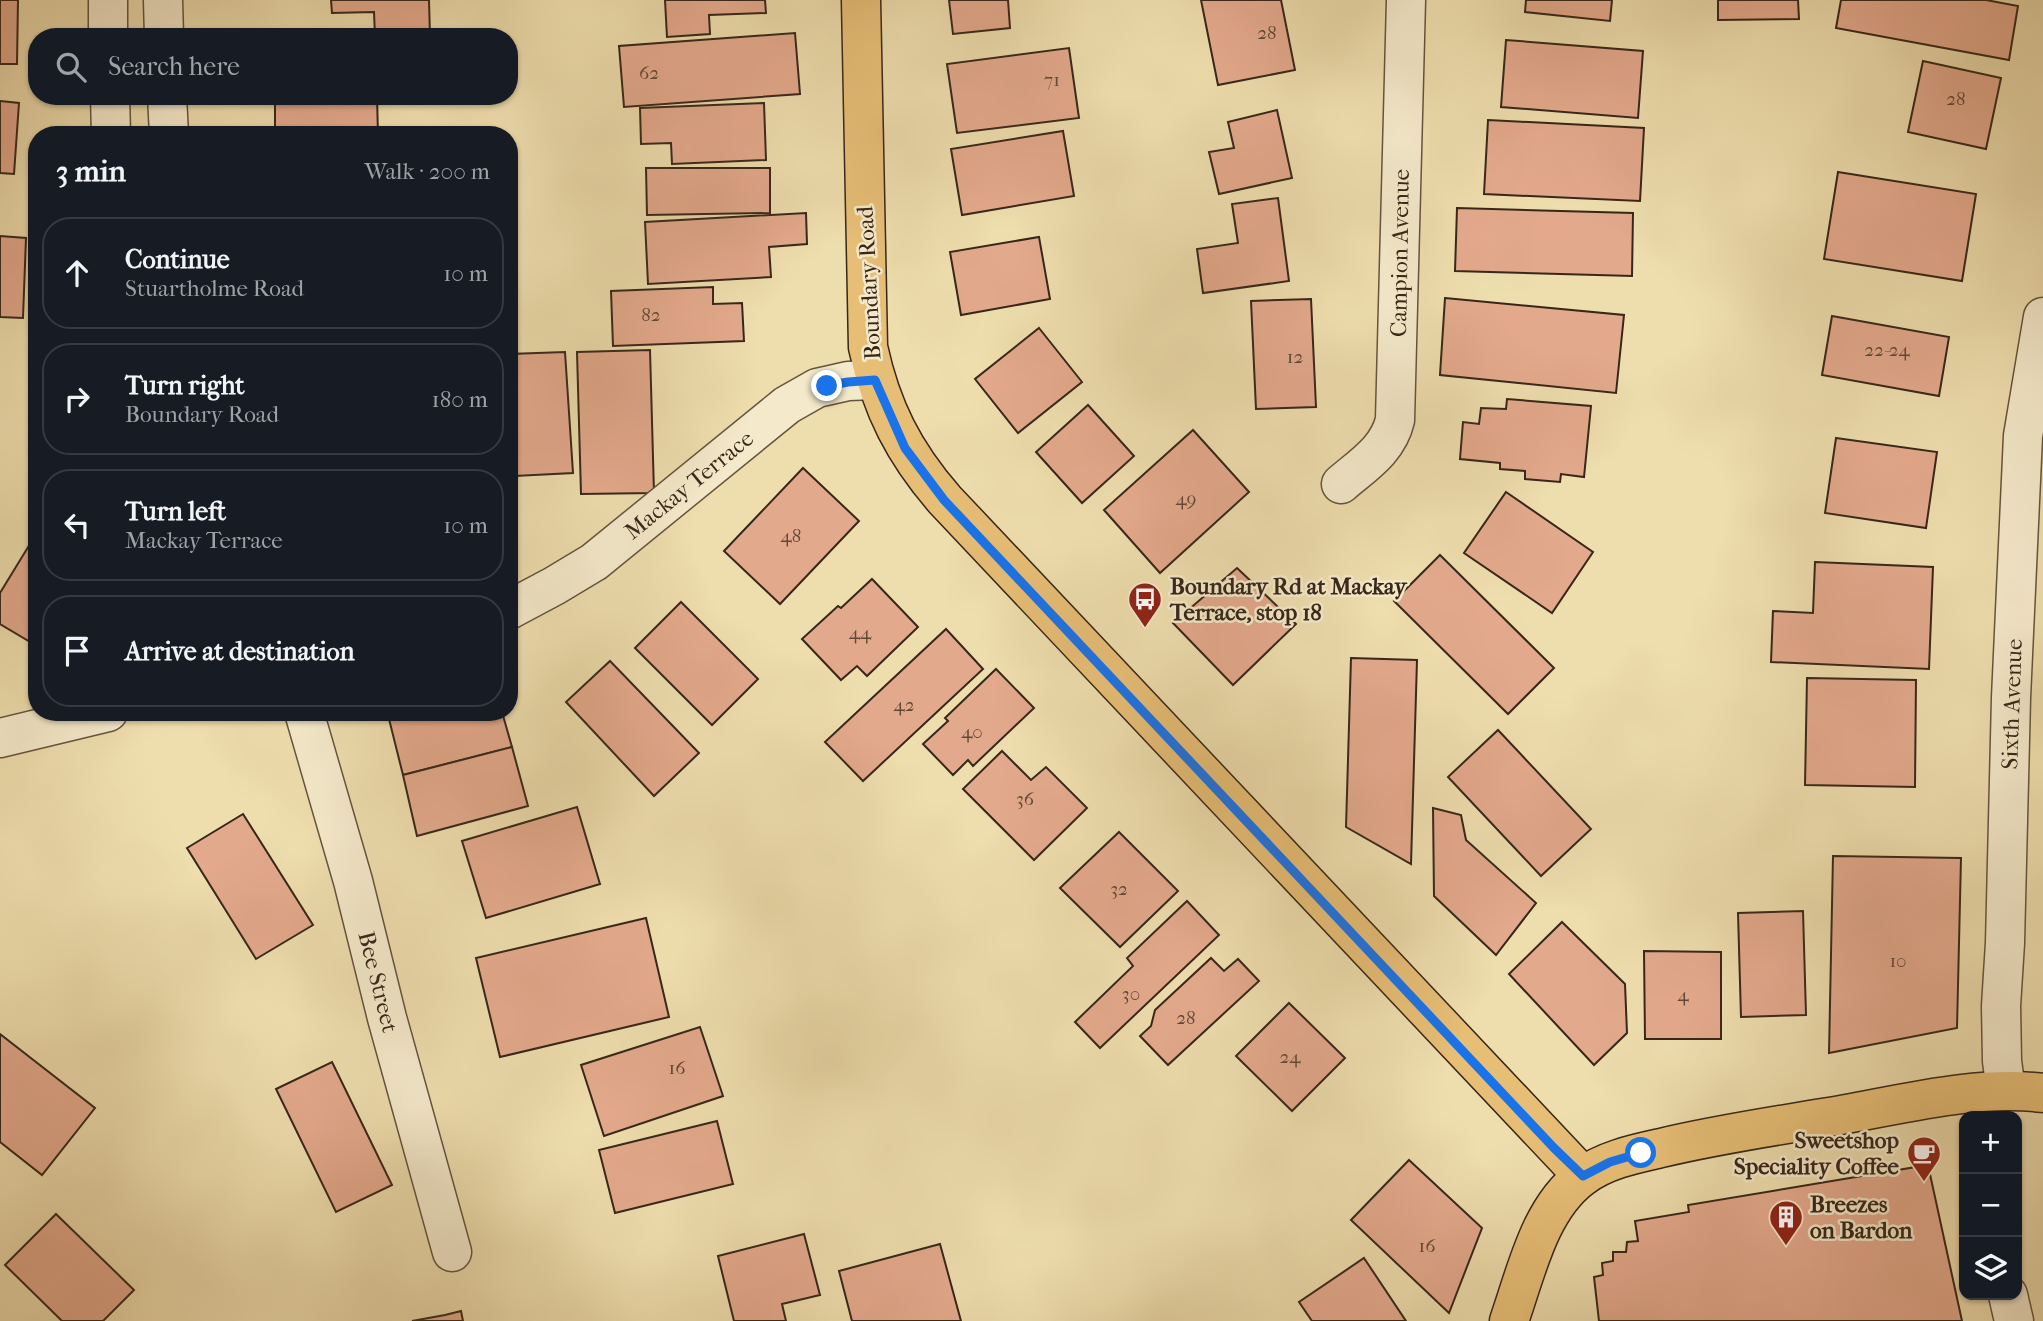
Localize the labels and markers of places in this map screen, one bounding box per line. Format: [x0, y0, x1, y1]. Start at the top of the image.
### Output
place label: Boundary Rd at Mackay Terrace, stop 18 [1169, 573, 1408, 626]
bus stop icon: Boundary Rd at Mackay Terrace, stop 18 [1126, 580, 1164, 629]
place label: Sweetshop Speciality Coffee [1734, 1127, 1900, 1180]
cafe icon: Sweetshop Speciality Coffee [1905, 1134, 1943, 1183]
place label: Breezes on Bardon [1810, 1191, 1913, 1244]
building icon: Breezes on Bardon [1767, 1198, 1805, 1247]

